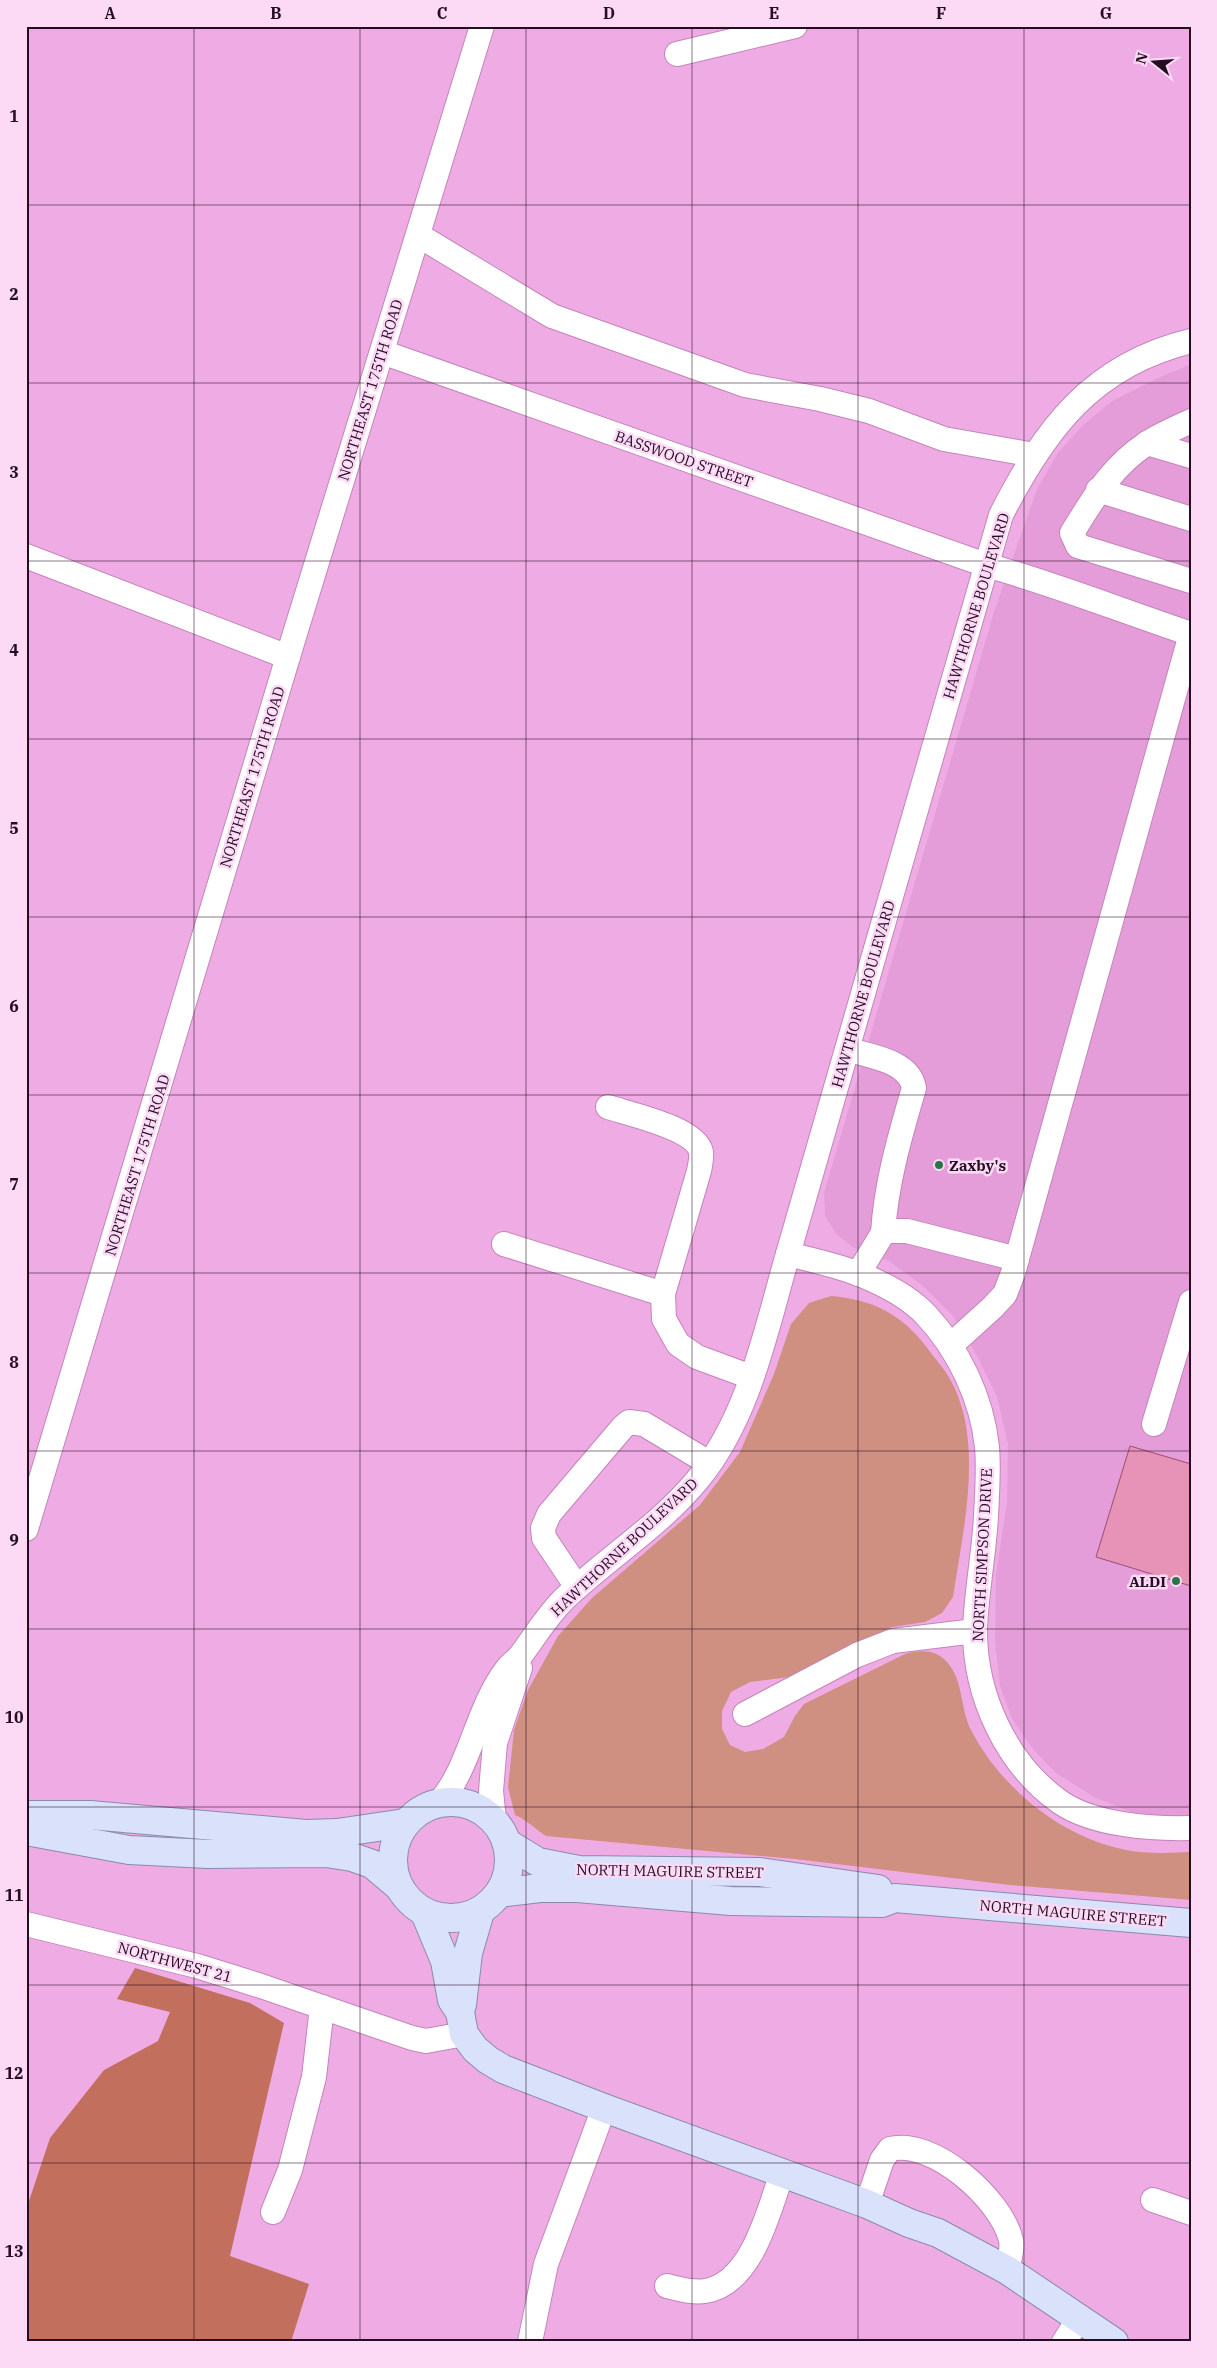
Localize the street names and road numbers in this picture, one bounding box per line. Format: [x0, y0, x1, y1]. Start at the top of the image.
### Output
street label: NORTHEAST 175TH ROAD [333, 297, 407, 483]
street label: BASSWOOD STREET [612, 426, 756, 492]
street label: HAWTHORNE BOULEVARD [939, 510, 1013, 702]
street label: NORTHEAST 175TH ROAD [215, 684, 289, 870]
street label: HAWTHORNE BOULEVARD [827, 898, 899, 1090]
street label: NORTHEAST 175TH ROAD [100, 1072, 174, 1258]
street label: NORTH SIMPSON DRIVE [968, 1468, 996, 1642]
street label: HAWTHORNE BOULEVARD [547, 1474, 701, 1620]
street label: NORTH MAGUIRE STREET [576, 1860, 764, 1882]
street label: NORTH MAGUIRE STREET [979, 1895, 1168, 1931]
street label: NORTHWEST 21 [116, 1938, 234, 1986]

